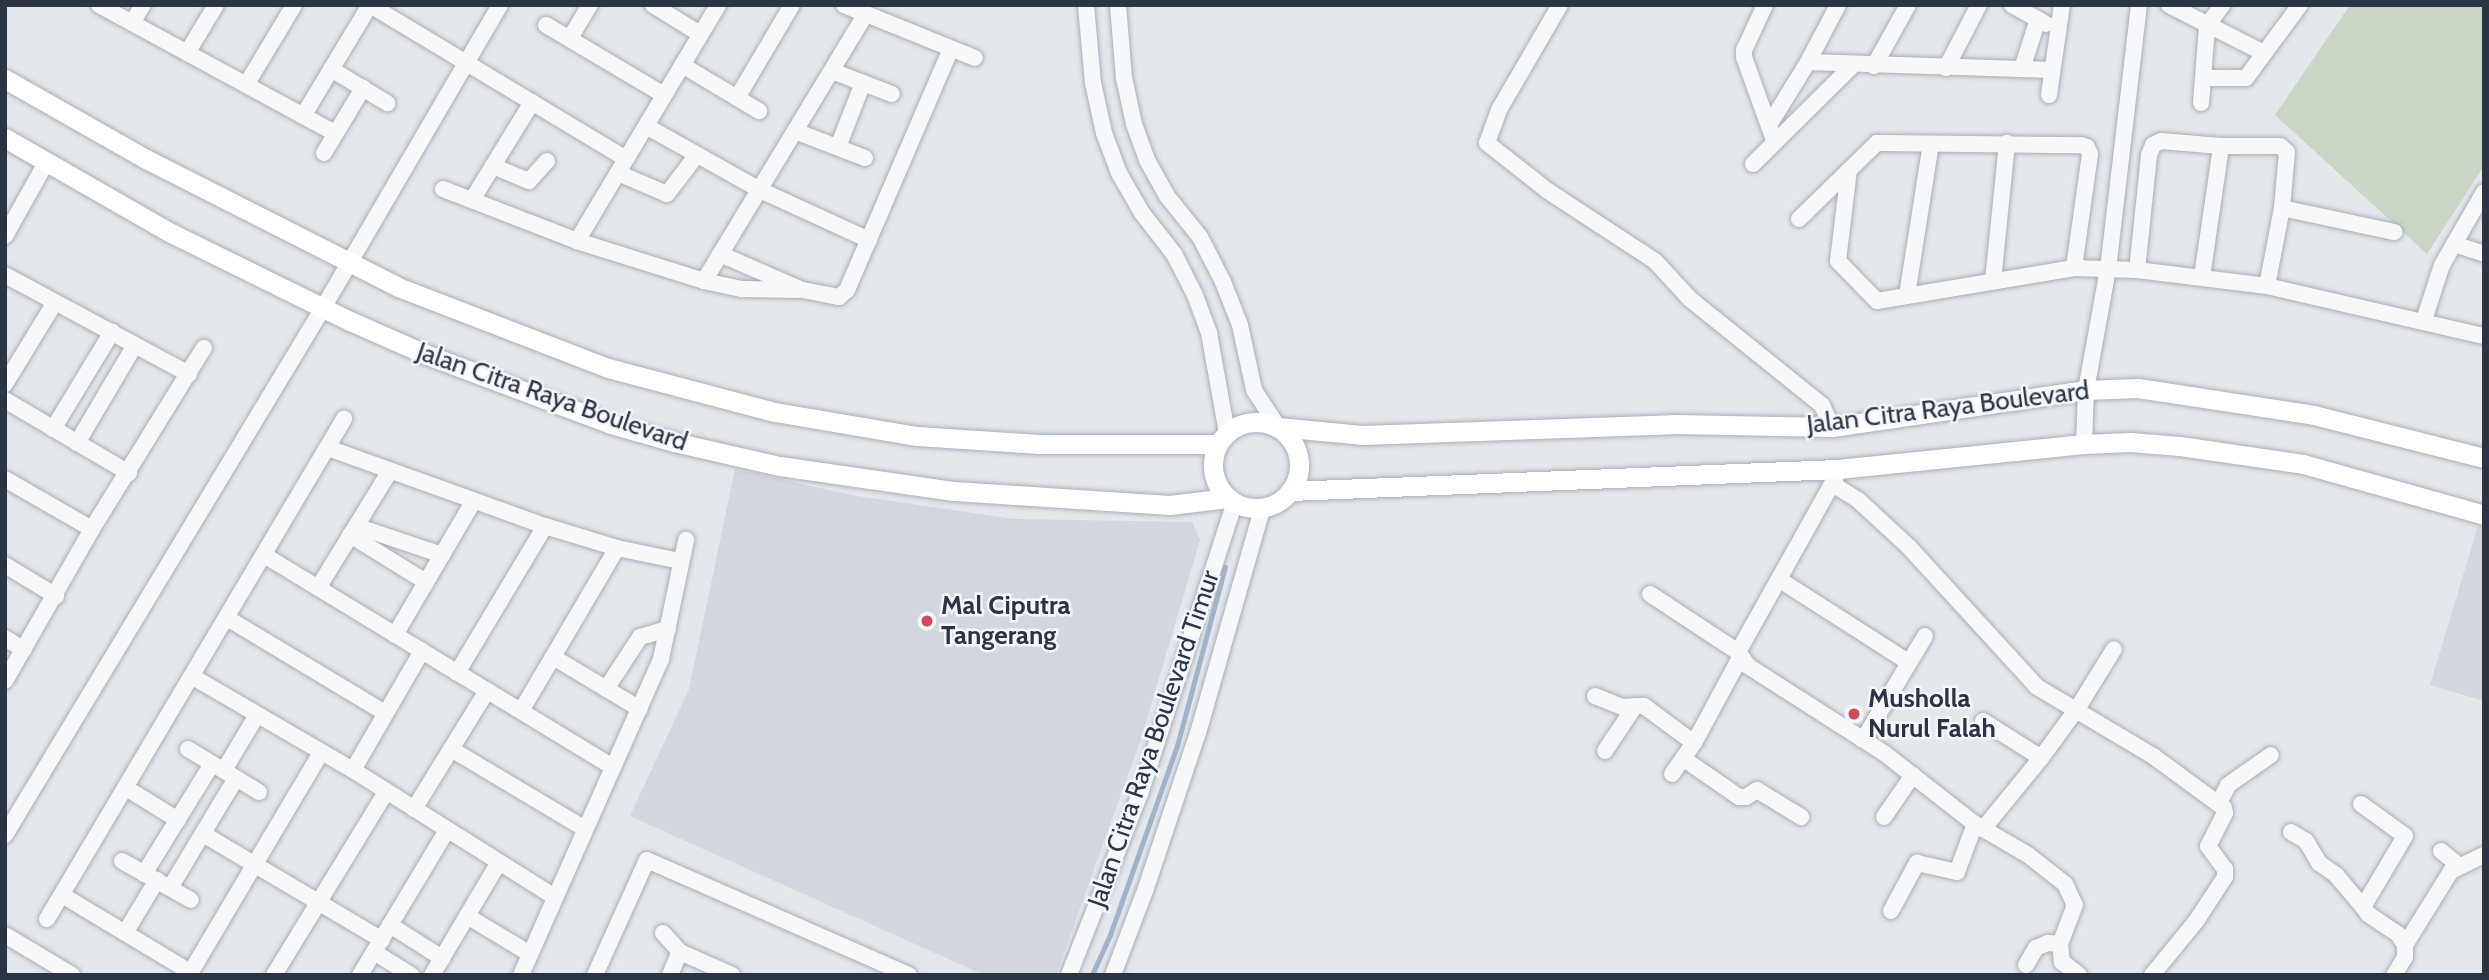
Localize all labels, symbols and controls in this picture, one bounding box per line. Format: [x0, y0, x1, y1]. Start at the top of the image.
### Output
street label: Jalan Citra Raya Boulevard [413, 336, 691, 458]
street label: Jalan Citra Raya Boulevard [1805, 375, 2091, 441]
street label: Jalan Citra Raya Boulevard Timur [1082, 567, 1226, 911]
place label: Mal Ciputra Tangerang [941, 590, 1070, 652]
marker: Mal Ciputra Tangerang [919, 613, 935, 629]
place label: Musholla Nurul Falah [1868, 683, 1996, 744]
marker: Musholla Nurul Falah [1846, 706, 1862, 722]

